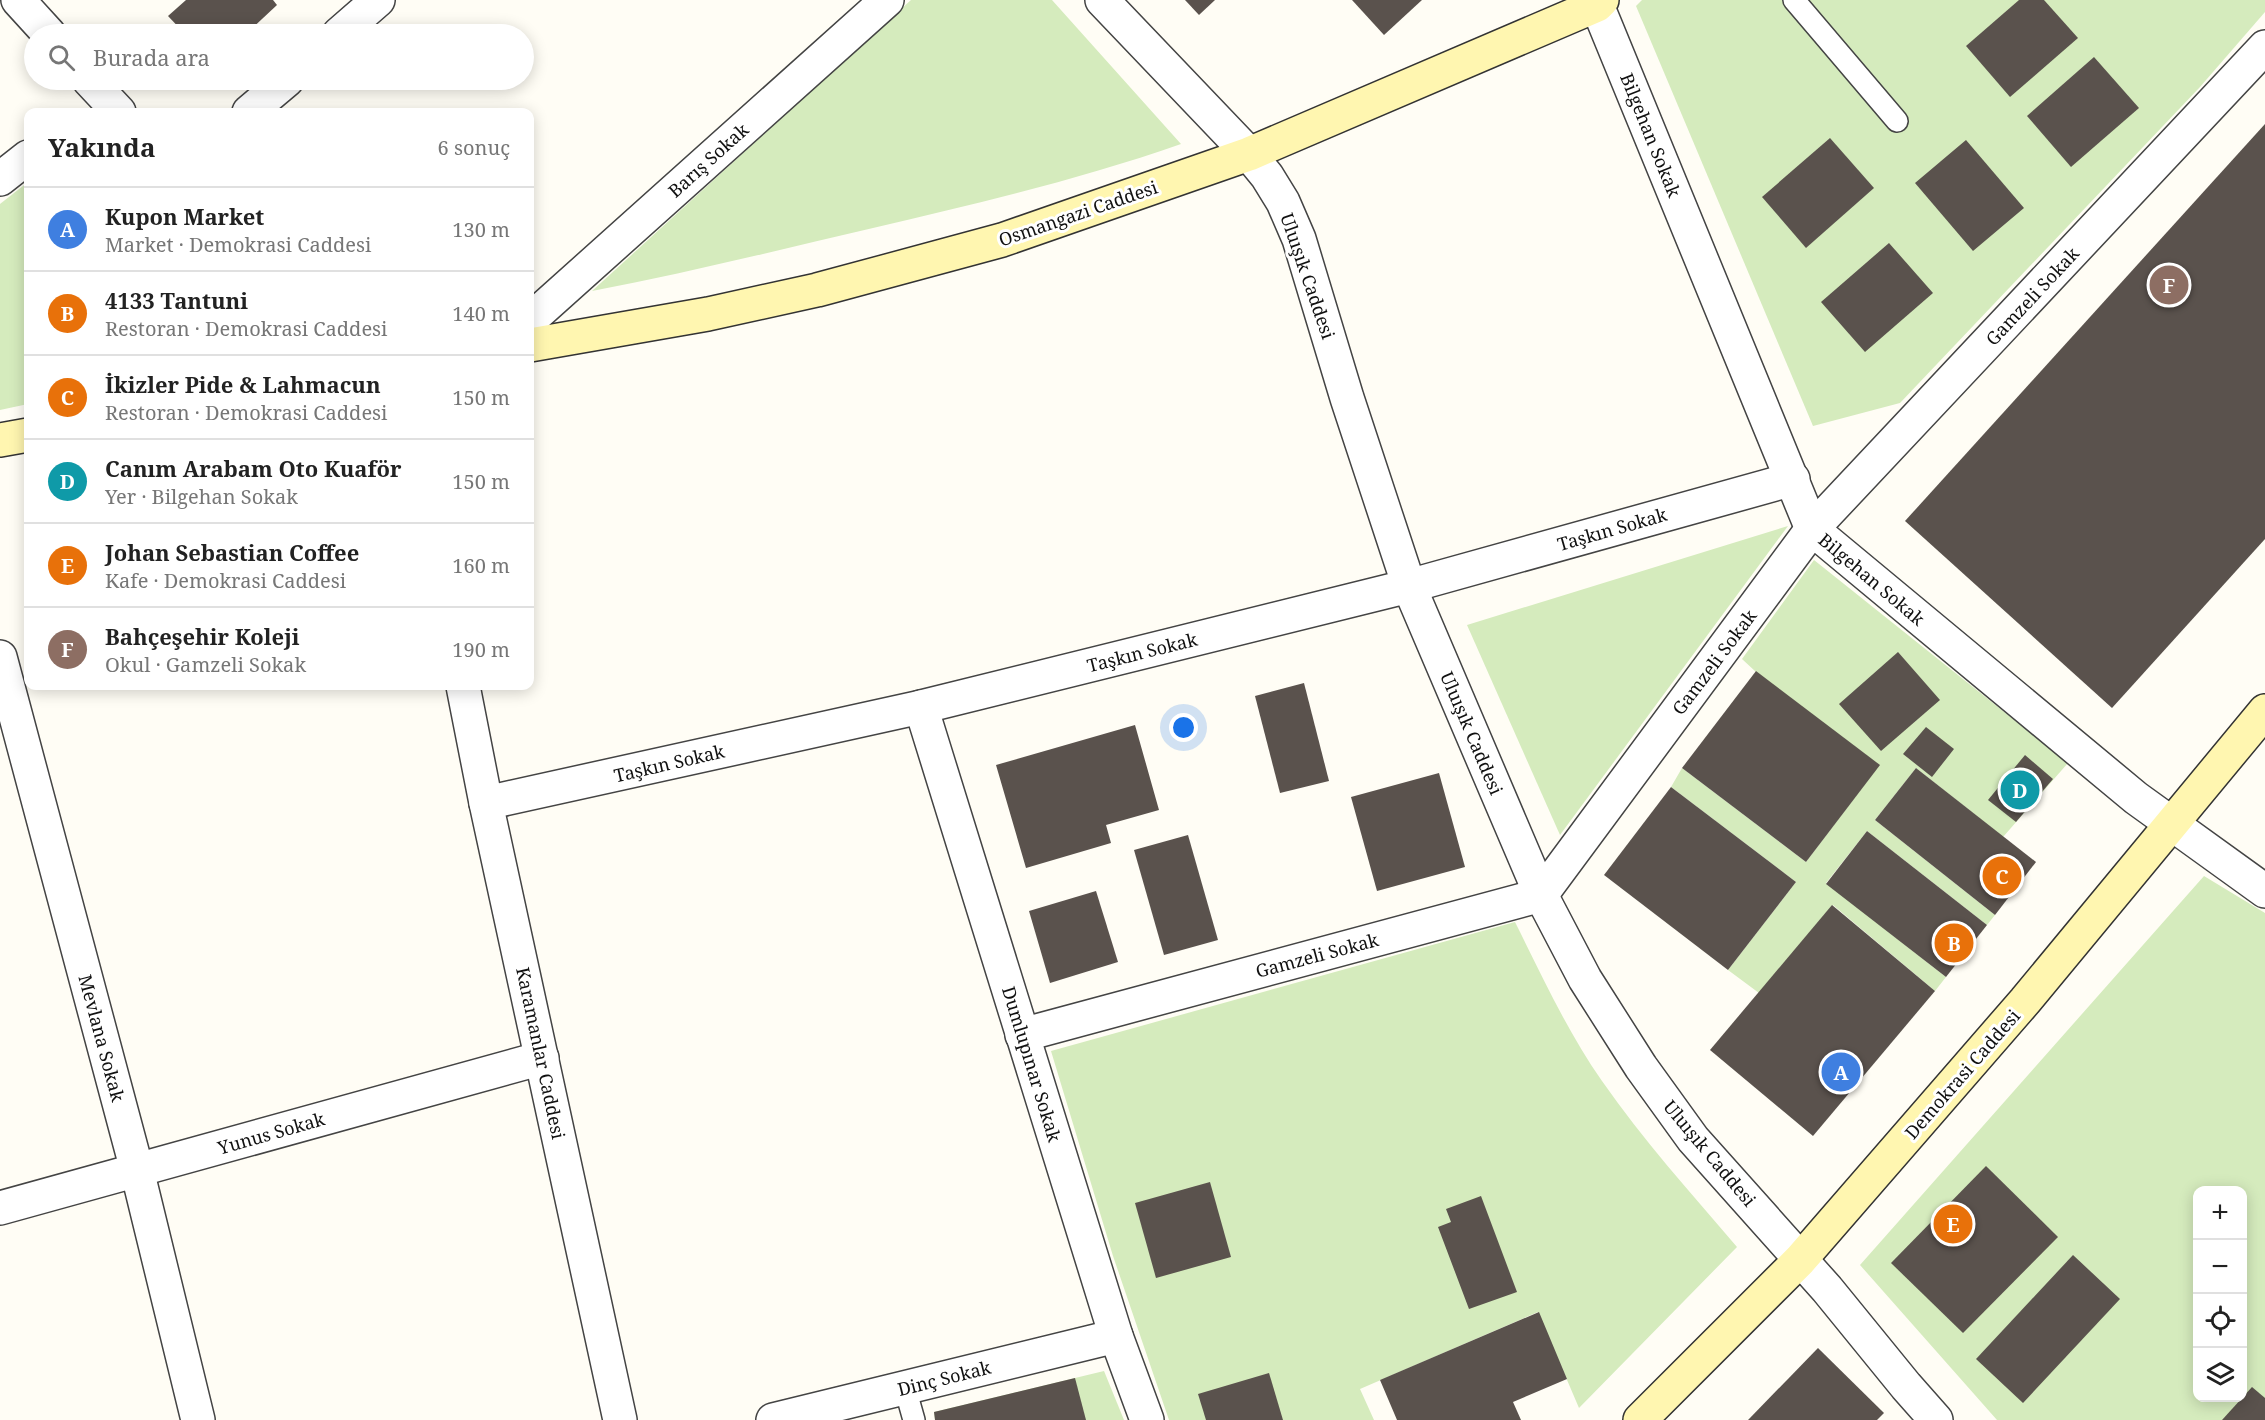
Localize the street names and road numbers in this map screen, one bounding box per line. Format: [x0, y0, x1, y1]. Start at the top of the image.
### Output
street label: Bilgehan Sokak [1615, 69, 1687, 201]
street label: Barış Sokak [663, 117, 754, 202]
street label: Osmangazi Caddesi [995, 174, 1161, 251]
street label: Uluışık Caddesi [1275, 210, 1341, 342]
street label: Gamzeli Sokak [1980, 241, 2084, 350]
street label: Taşkın Sokak [1555, 502, 1670, 556]
street label: Bilgehan Sokak [1814, 527, 1930, 631]
street label: Gamzeli Sokak [1666, 604, 1762, 720]
street label: Taşkın Sokak [1084, 627, 1200, 677]
street label: Uluışık Caddesi [1435, 668, 1509, 798]
street label: Taşkın Sokak [611, 739, 727, 787]
street label: Gamzeli Sokak [1253, 927, 1382, 983]
street label: Karamanlar Caddesi [511, 965, 571, 1142]
street label: Mevlana Sokak [74, 972, 131, 1105]
street label: Dumlupınar Sokak [997, 983, 1067, 1145]
street label: Demokrasi Caddesi [1899, 1004, 2025, 1144]
street label: Uluışık Caddesi [1659, 1095, 1762, 1211]
street label: Yunus Sokak [214, 1106, 328, 1160]
street label: Dinç Sokak [895, 1355, 994, 1401]

